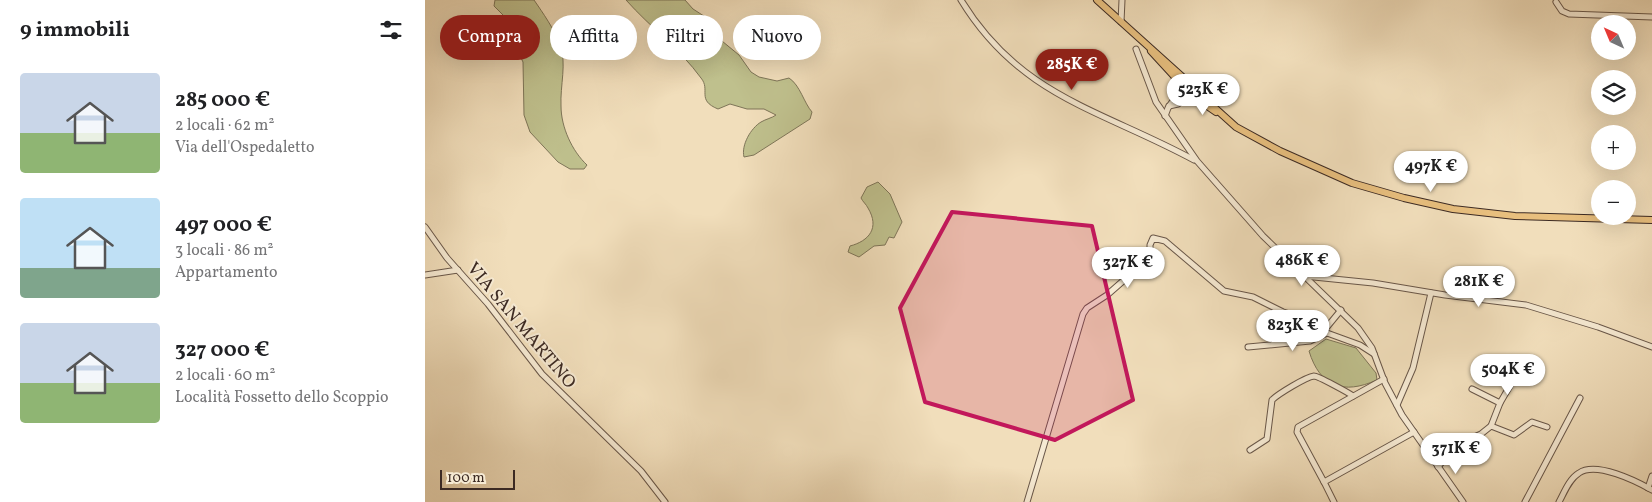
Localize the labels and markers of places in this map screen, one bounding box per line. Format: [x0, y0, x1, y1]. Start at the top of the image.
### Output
pin: 285K € [1031, 48, 1113, 91]
pin: 523K € [1162, 74, 1244, 116]
pin: 497K € [1390, 150, 1472, 193]
pin: 486K € [1261, 244, 1343, 287]
pin: 327K € [1087, 246, 1169, 289]
pin: 281K € [1438, 266, 1520, 308]
pin: 823K € [1252, 310, 1334, 352]
pin: 504K € [1467, 354, 1549, 396]
pin: 371K € [1415, 432, 1497, 475]

